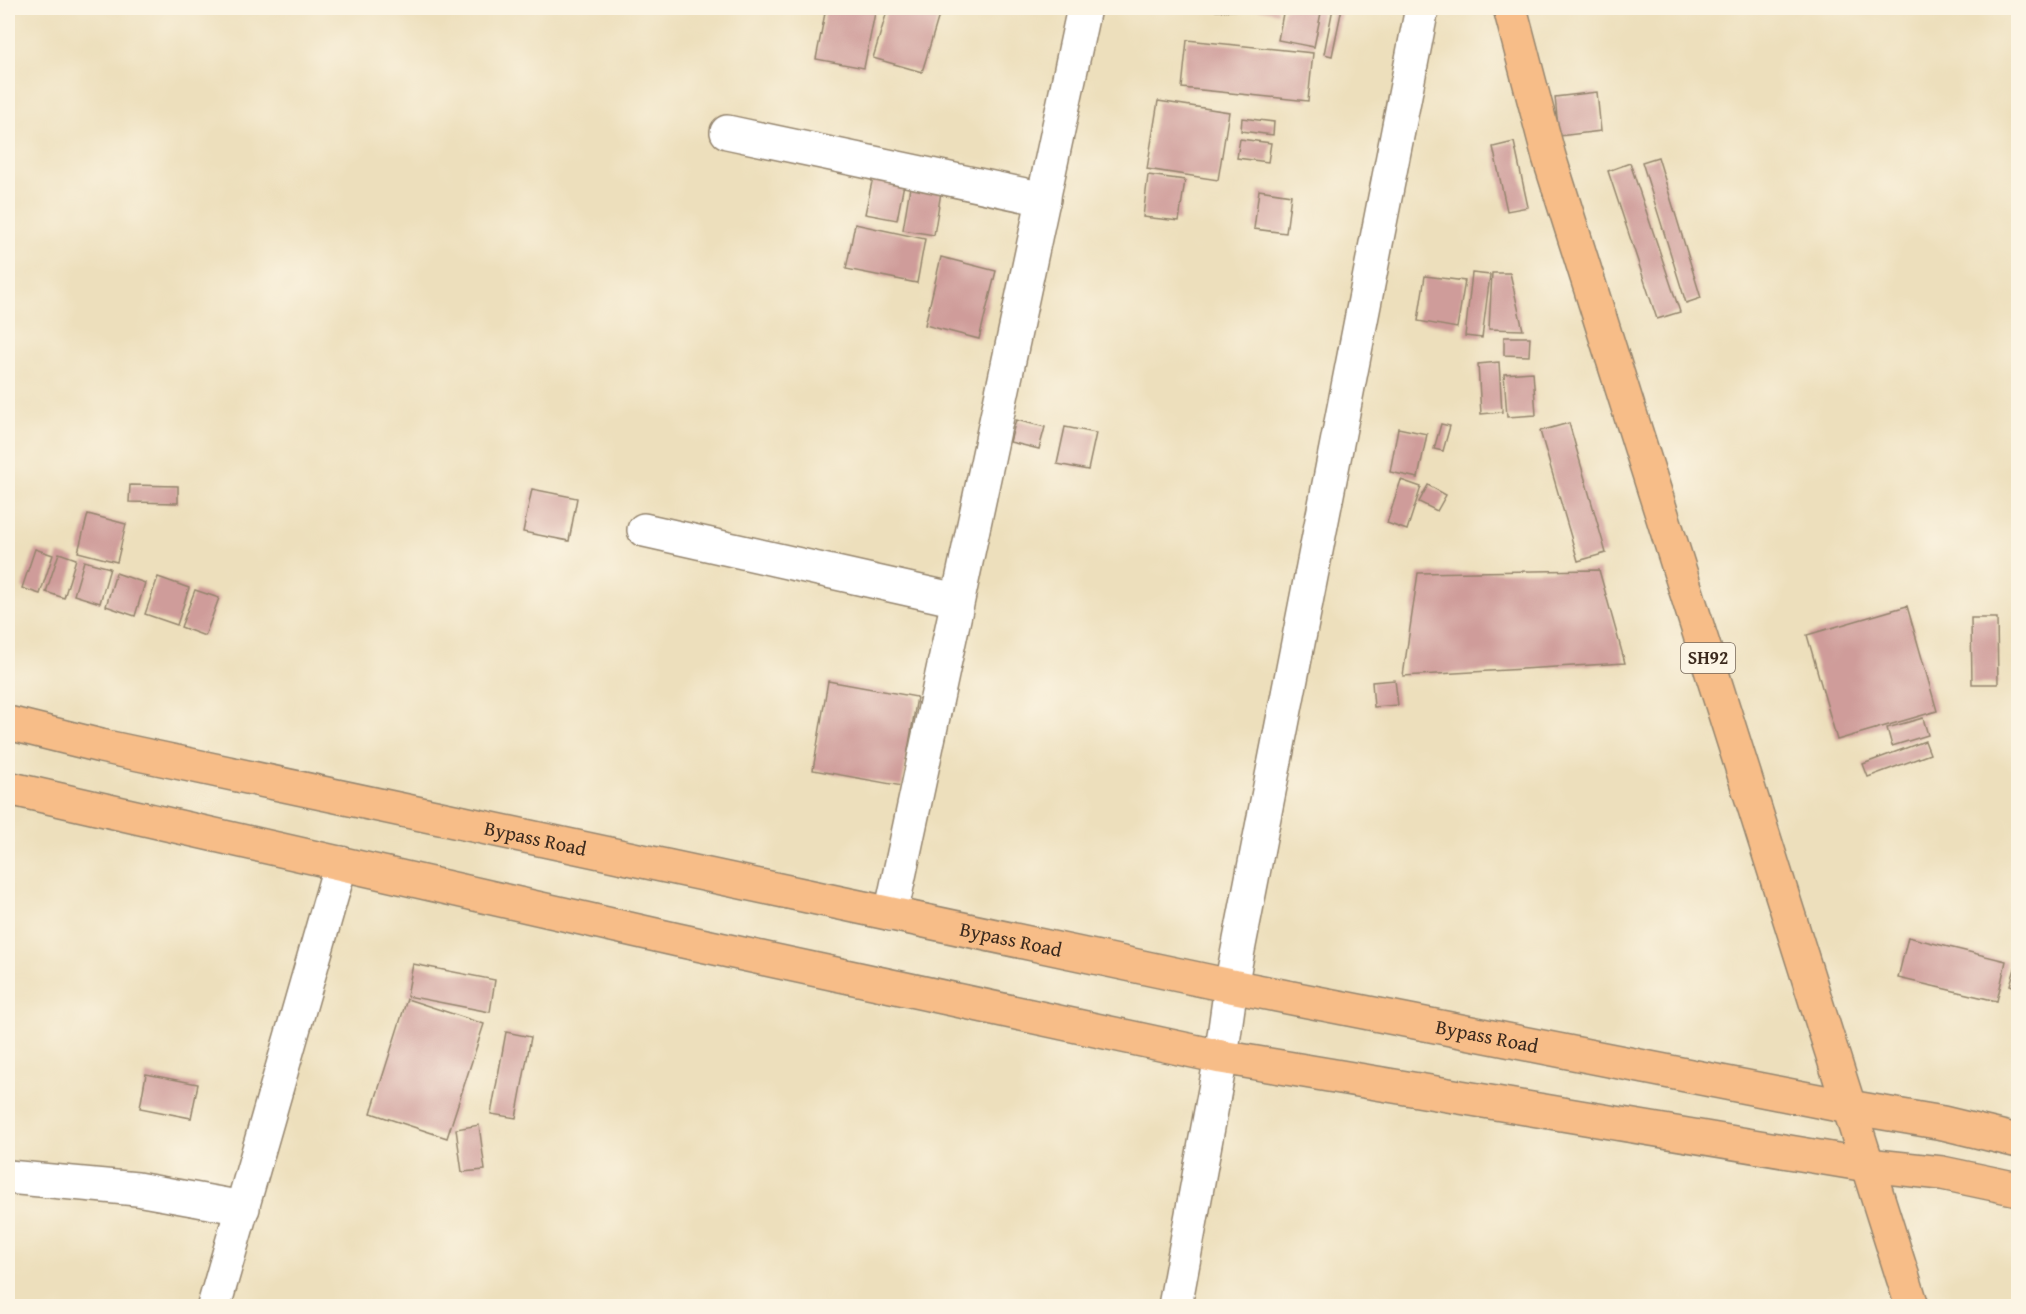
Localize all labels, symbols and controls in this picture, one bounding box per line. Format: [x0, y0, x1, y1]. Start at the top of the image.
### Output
road number: SH92 [1681, 643, 1735, 673]
street label: Bypass Road [482, 813, 590, 863]
street label: Bypass Road [957, 914, 1065, 964]
street label: Bypass Road [1434, 1011, 1541, 1060]

